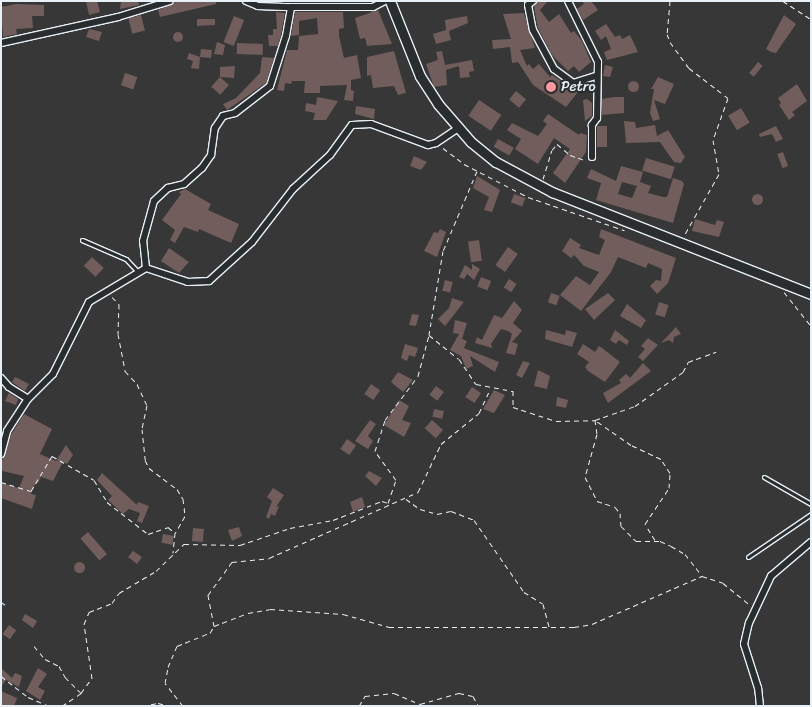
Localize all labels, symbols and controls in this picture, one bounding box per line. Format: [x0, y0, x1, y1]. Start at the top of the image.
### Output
place label: Petro [561, 79, 596, 95]
marker: Petro [545, 81, 557, 93]

